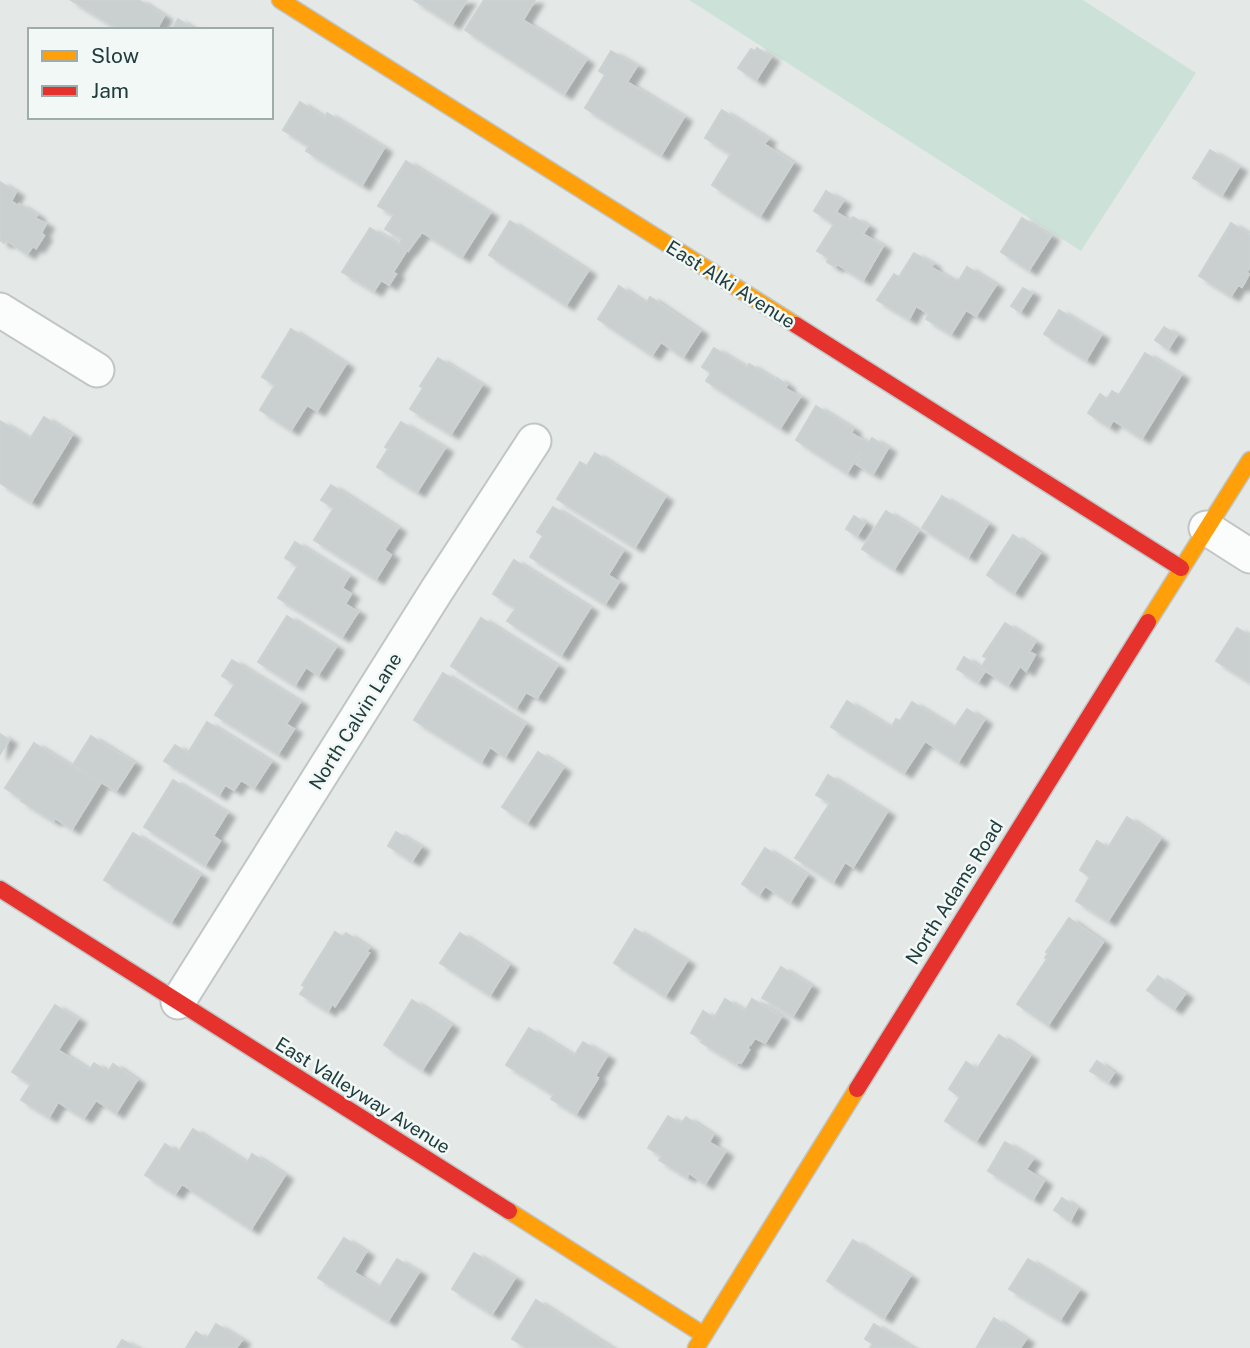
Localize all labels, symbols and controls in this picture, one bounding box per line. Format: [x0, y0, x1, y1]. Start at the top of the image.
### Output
legend [28, 28, 273, 119]
text: Slow [91, 43, 139, 68]
text: Jam [91, 78, 129, 103]
street label: East Alki Avenue [662, 235, 800, 333]
street label: North Calvin Lane [304, 649, 406, 793]
street label: North Adams Road [901, 816, 1007, 968]
street label: East Valleyway Avenue [272, 1032, 454, 1158]

